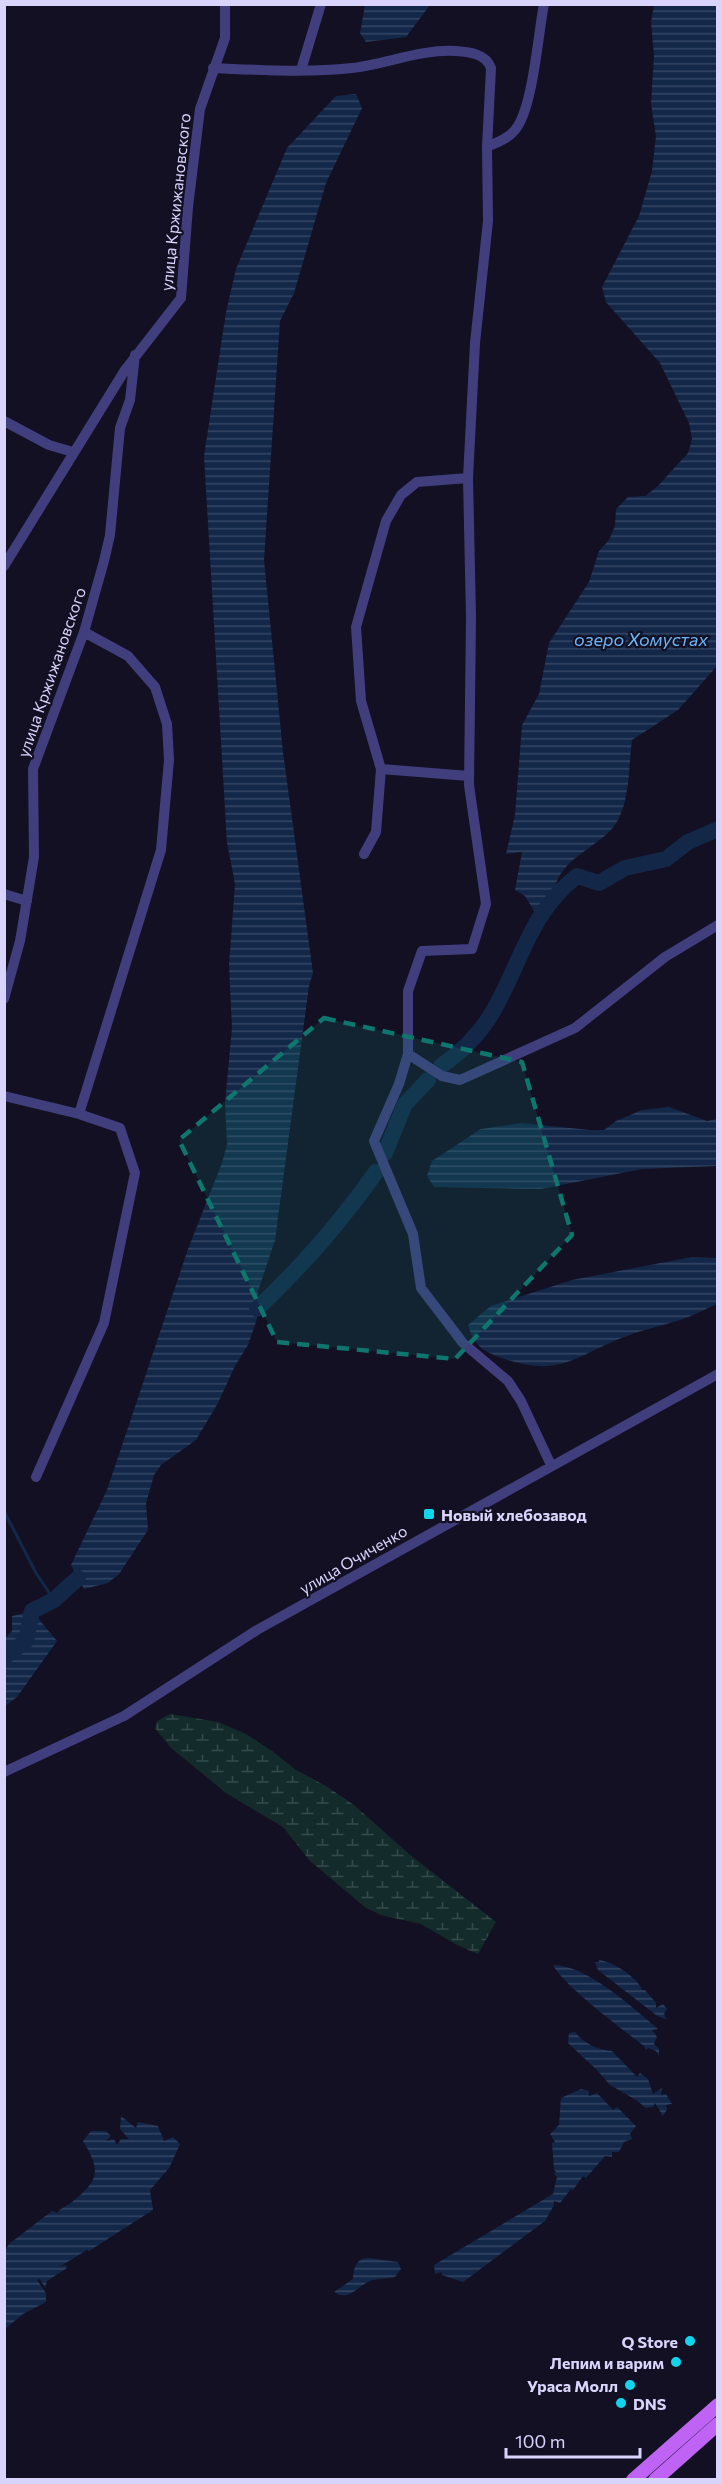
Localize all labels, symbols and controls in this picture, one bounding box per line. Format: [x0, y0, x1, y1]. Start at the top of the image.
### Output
street label: улица Кржижановского [156, 112, 194, 292]
street label: улица Кржижановского [13, 584, 89, 760]
water label: озеро Хомустах [574, 628, 708, 650]
place label: Новый хлебозавод [441, 1505, 587, 1524]
marker: Новый хлебозавод [422, 1507, 436, 1521]
street label: улица Очиченко [296, 1520, 410, 1598]
place label: Q Store [621, 2332, 678, 2351]
marker: Q Store [683, 2334, 697, 2348]
place label: Лепим и варим [550, 2353, 664, 2372]
marker: Лепим и варим [669, 2355, 683, 2369]
place label: Ураса Молл [527, 2376, 618, 2395]
marker: Ураса Молл [623, 2378, 637, 2392]
place label: DNS [633, 2394, 667, 2413]
marker: DNS [614, 2396, 628, 2410]
scale bar [506, 2421, 640, 2459]
text: 100 m [515, 2430, 565, 2452]

